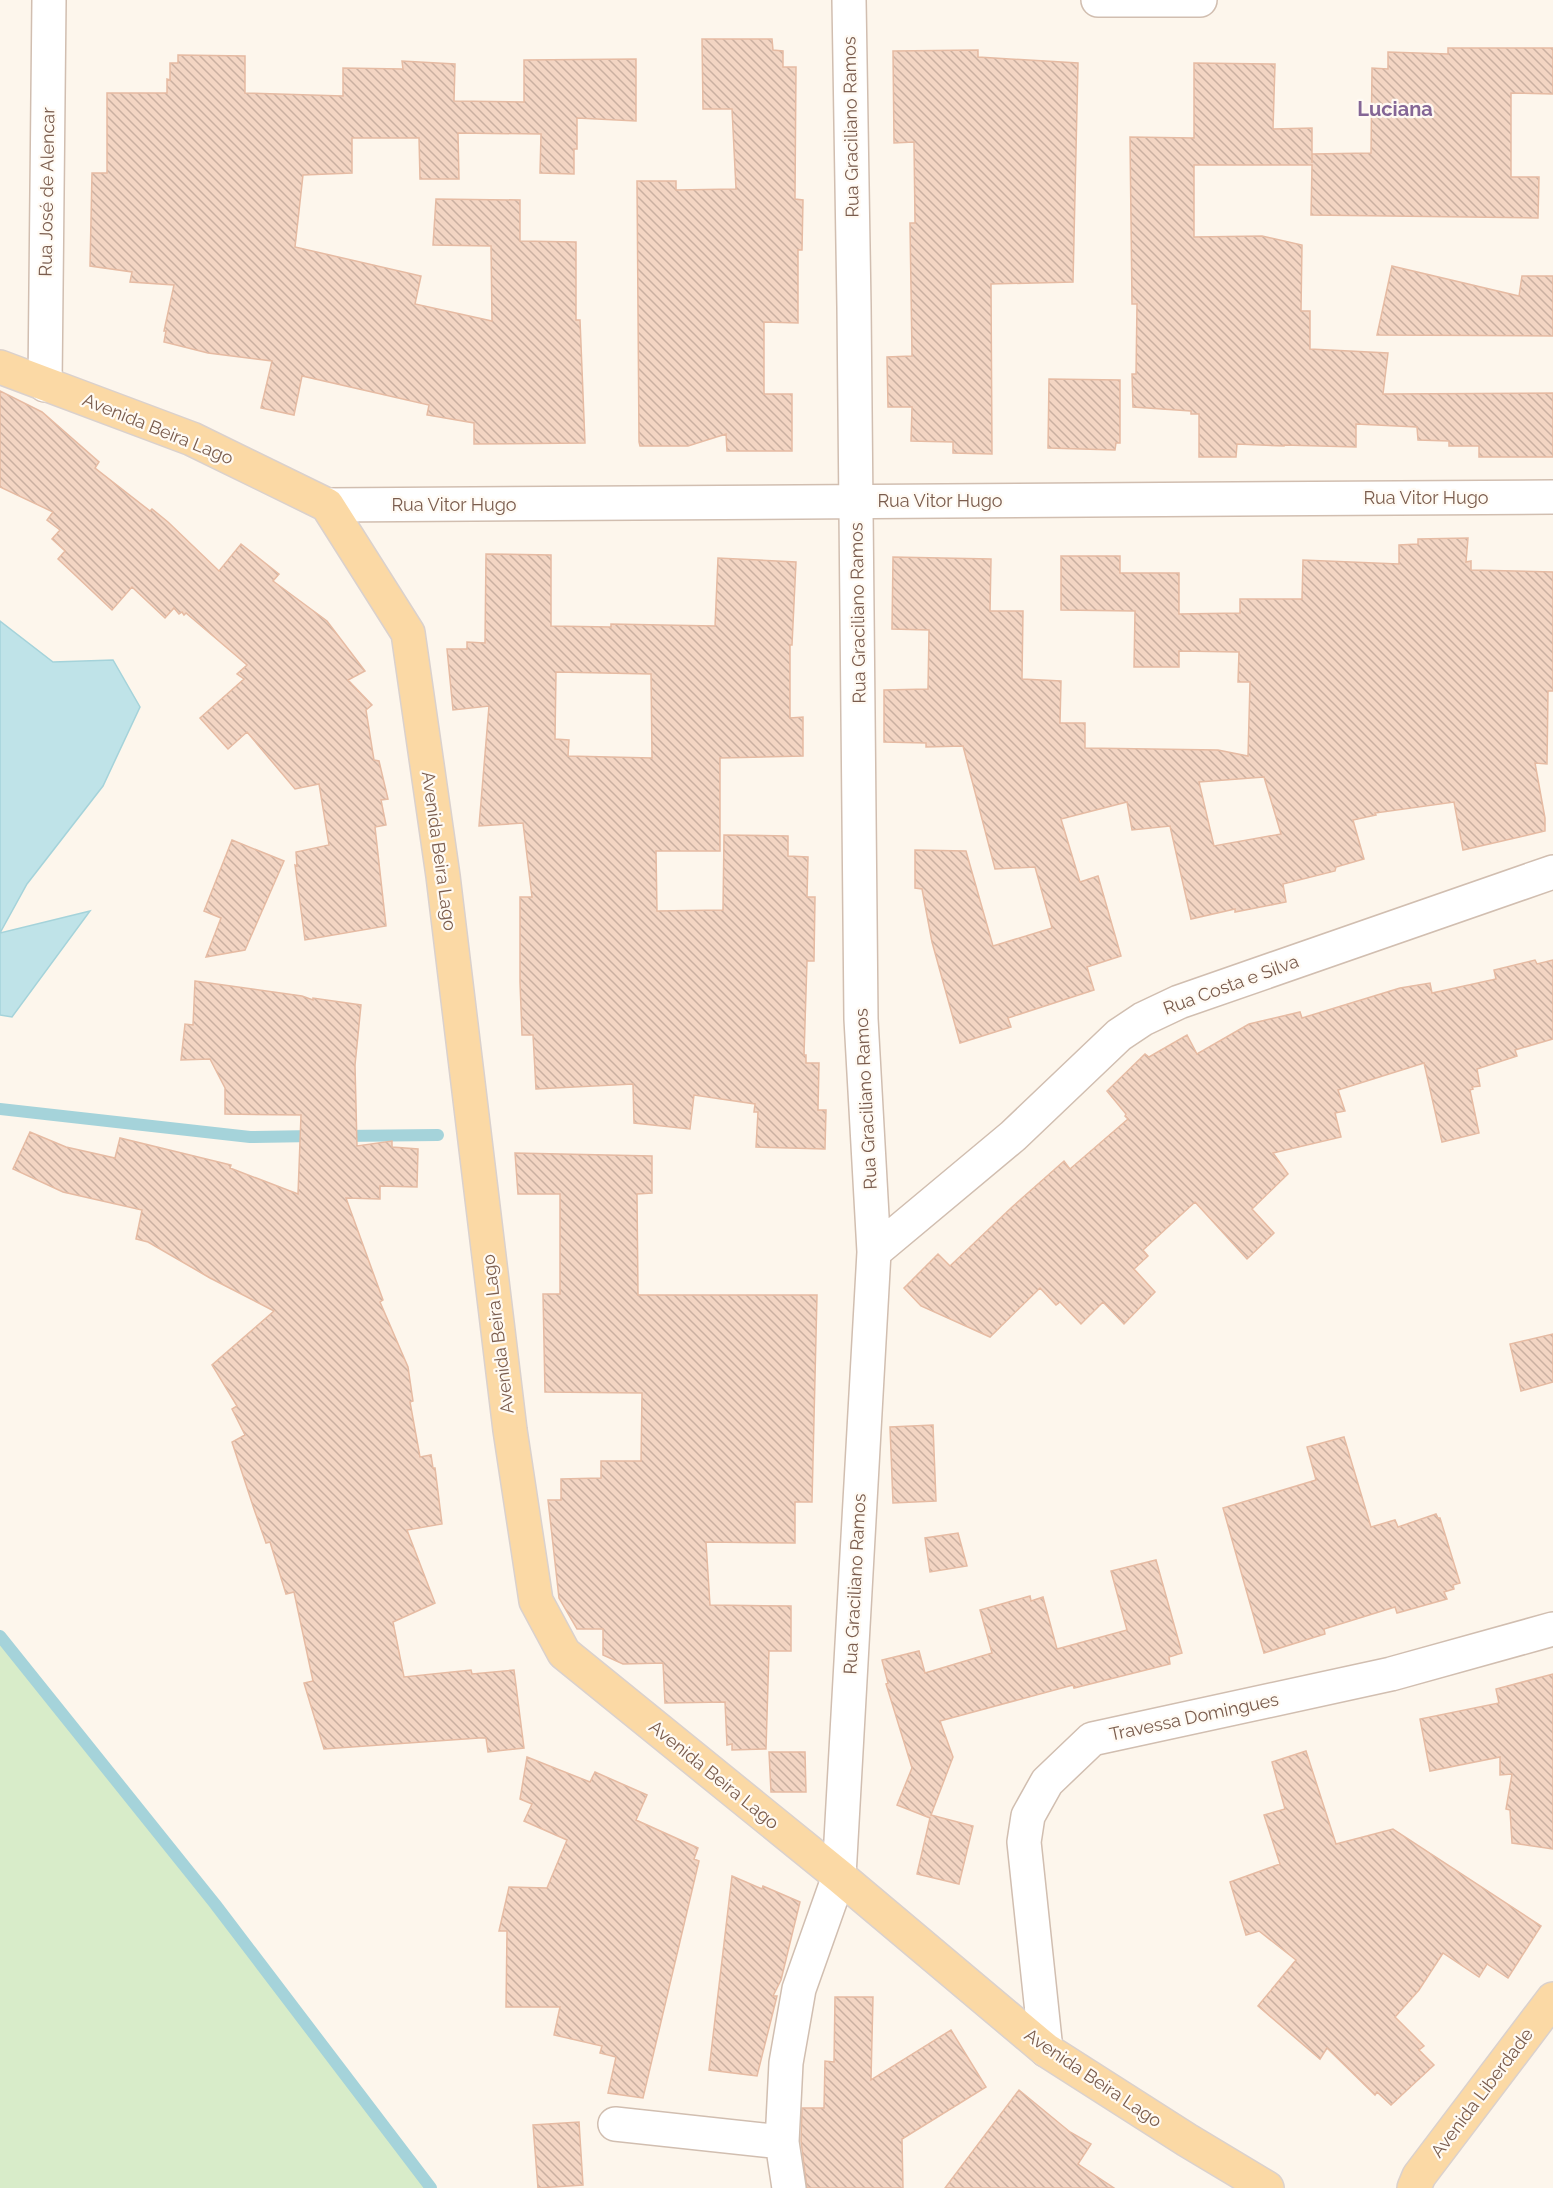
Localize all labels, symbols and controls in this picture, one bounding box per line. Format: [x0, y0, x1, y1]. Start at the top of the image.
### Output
street label: Rua Graciliano Ramos [838, 36, 863, 218]
district label: Luciana [1357, 97, 1433, 121]
street label: Rua José de Alencar [35, 107, 58, 277]
street label: Avenida Beira Lago [80, 389, 237, 468]
street label: Rua Vitor Hugo [1363, 487, 1489, 508]
street label: Rua Vitor Hugo [877, 490, 1003, 511]
street label: Rua Vitor Hugo [391, 494, 517, 515]
street label: Rua Graciliano Ramos [845, 522, 870, 704]
street label: Avenida Beira Lago [418, 770, 461, 932]
street label: Rua Costa e Silva [1160, 950, 1301, 1019]
street label: Rua Graciliano Ramos [850, 1008, 881, 1190]
street label: Avenida Beira Lago [477, 1253, 518, 1415]
street label: Rua Graciliano Ramos [839, 1493, 870, 1675]
street label: Travessa Domingues [1107, 1688, 1281, 1745]
street label: Avenida Beira Lago [645, 1716, 784, 1834]
street label: Avenida Beira Lago [1021, 2024, 1166, 2131]
street label: Avenida Liberdade [1426, 2024, 1537, 2161]

